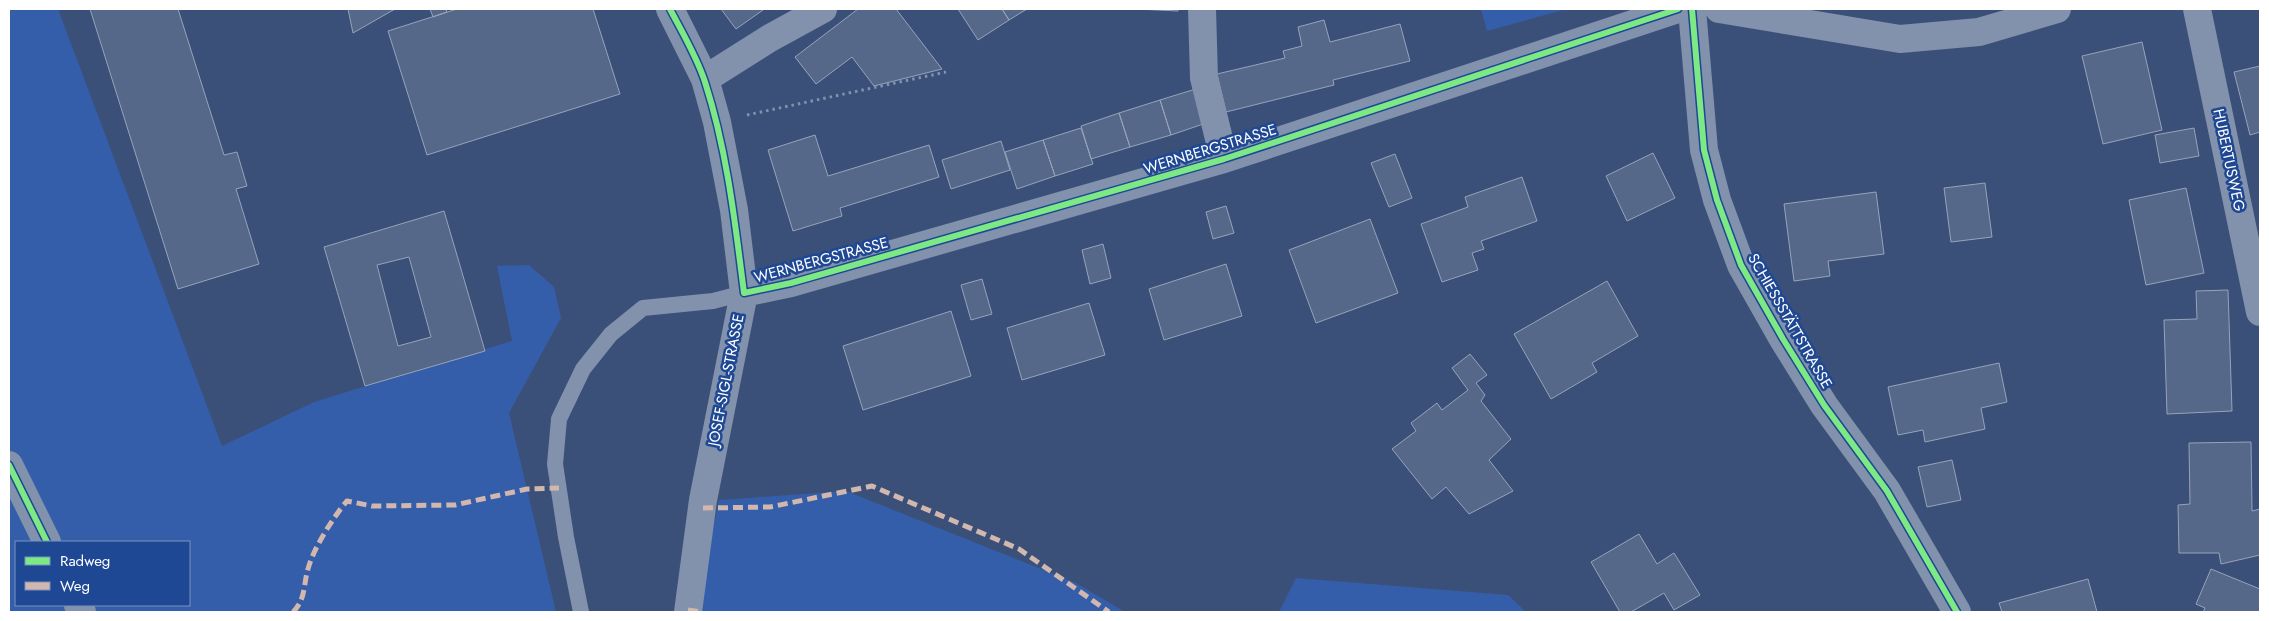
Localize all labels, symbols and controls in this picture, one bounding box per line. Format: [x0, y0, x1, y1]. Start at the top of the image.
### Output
street label: HUBERTUSWEG [2207, 107, 2251, 213]
street label: WERNBERGSTRASSE [1141, 118, 1279, 180]
street label: WERNBERGSTRASSE [752, 232, 890, 288]
street label: SCHIESSSTÄTTSTRASSE [1742, 249, 1838, 393]
street label: JOSEF-SIGL-STRASSE [702, 312, 750, 450]
legend [15, 541, 190, 606]
text: Radweg [60, 550, 110, 572]
text: Weg [60, 575, 90, 597]

